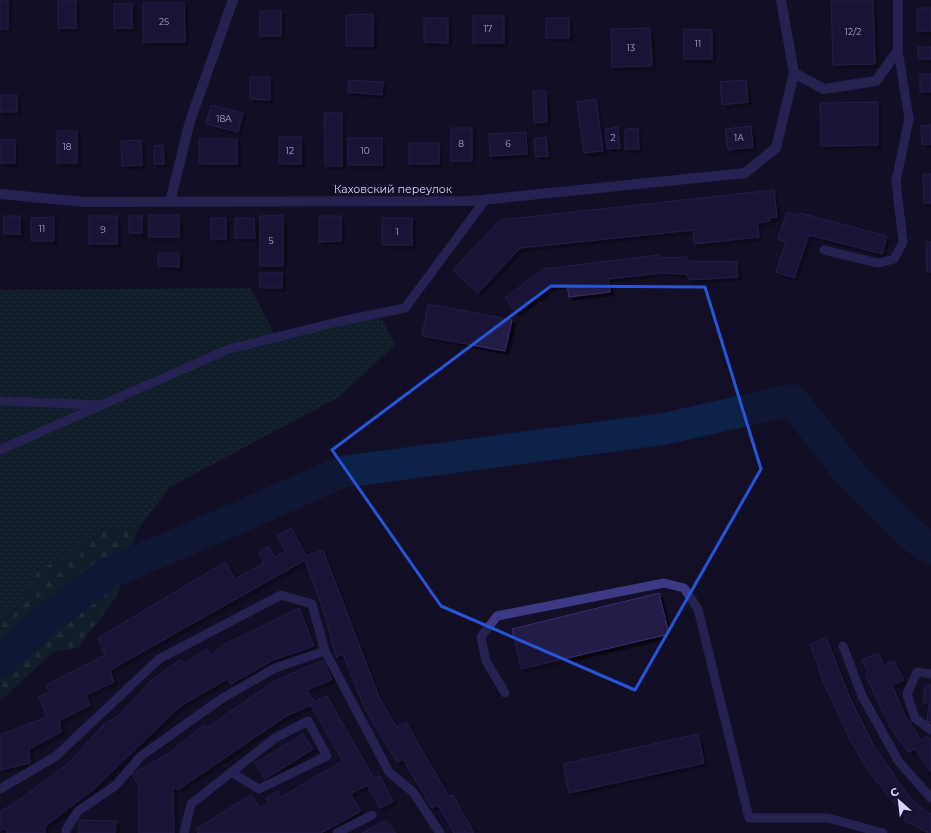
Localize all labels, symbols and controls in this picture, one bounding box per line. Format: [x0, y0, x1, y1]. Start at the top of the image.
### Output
house number: 25 [159, 16, 169, 27]
house number: 17 [484, 23, 492, 34]
house number: 12/2 [845, 26, 861, 37]
house number: 11 [695, 38, 701, 49]
house number: 13 [627, 42, 635, 53]
house number: 18А [216, 113, 232, 124]
house number: 2 [610, 132, 616, 143]
house number: 1А [734, 132, 744, 143]
house number: 8 [458, 138, 464, 149]
house number: 6 [505, 138, 511, 149]
house number: 18 [63, 141, 72, 152]
house number: 12 [286, 145, 294, 156]
house number: 10 [360, 145, 370, 156]
street label: Каховский переулок [334, 182, 453, 196]
house number: 11 [39, 223, 45, 234]
house number: 9 [100, 224, 106, 235]
house number: 1 [395, 226, 399, 237]
house number: 5 [268, 235, 274, 246]
north arrow [879, 781, 919, 821]
text: С [887, 784, 901, 800]

